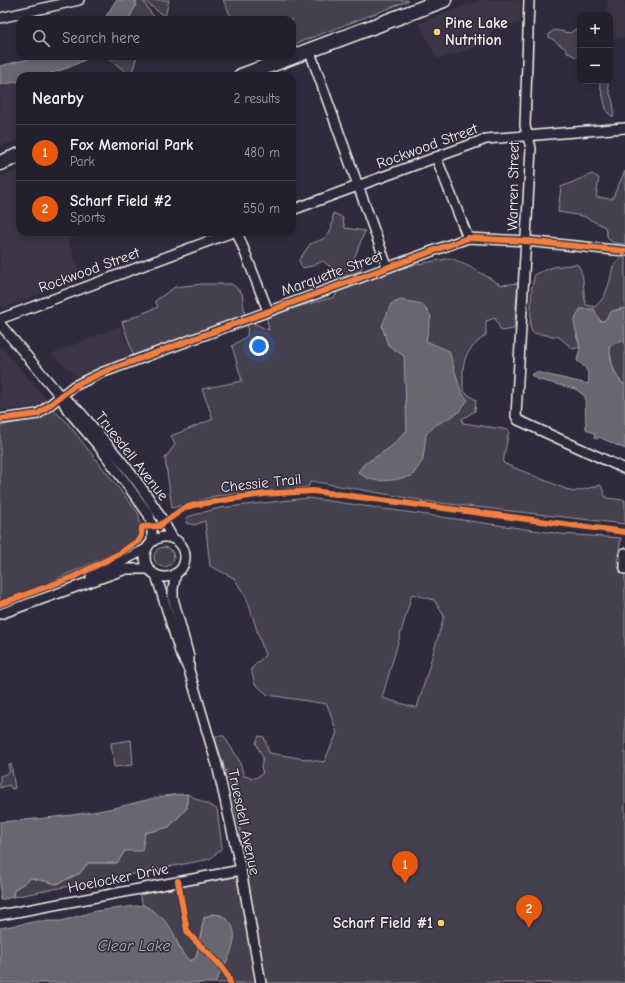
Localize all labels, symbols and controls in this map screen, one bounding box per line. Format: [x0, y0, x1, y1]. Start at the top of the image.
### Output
map controls [577, 12, 613, 84]
button: + [577, 12, 613, 48]
place label: Pine Lake Nutrition [445, 14, 508, 49]
search box [16, 16, 296, 60]
icon: search [30, 27, 52, 49]
marker: Pine Lake Nutrition [432, 27, 442, 37]
text: Search here [62, 29, 140, 47]
button: − [577, 48, 613, 84]
text: Nearby [32, 89, 83, 108]
text: 2 results [233, 91, 280, 106]
street label: Rockwood Street [374, 119, 481, 173]
text: Fox Memorial Park [70, 136, 193, 154]
street label: Warren Street [503, 140, 523, 231]
text: 1 [42, 145, 48, 160]
text: 480 m [244, 145, 280, 160]
text: Park [70, 154, 95, 169]
text: Scharf Field #2 [70, 192, 172, 210]
text: 2 [42, 201, 48, 216]
text: 550 m [243, 201, 280, 216]
text: Sports [70, 210, 105, 225]
street label: Rockwood Street [36, 243, 143, 297]
street label: Marquette Street [279, 246, 386, 300]
your location [249, 336, 269, 356]
street label: Truesdell Avenue [92, 408, 173, 504]
street label: Chessie Trail [220, 470, 302, 496]
street label: Truesdell Avenue [224, 767, 264, 877]
pin: 1 [392, 851, 418, 884]
street label: Hoelocker Drive [66, 859, 170, 897]
pin: 2 [516, 895, 542, 928]
place label: Scharf Field #1 [333, 914, 433, 932]
marker: Scharf Field #1 [436, 918, 446, 928]
water label: Clear Lake [97, 937, 171, 955]

